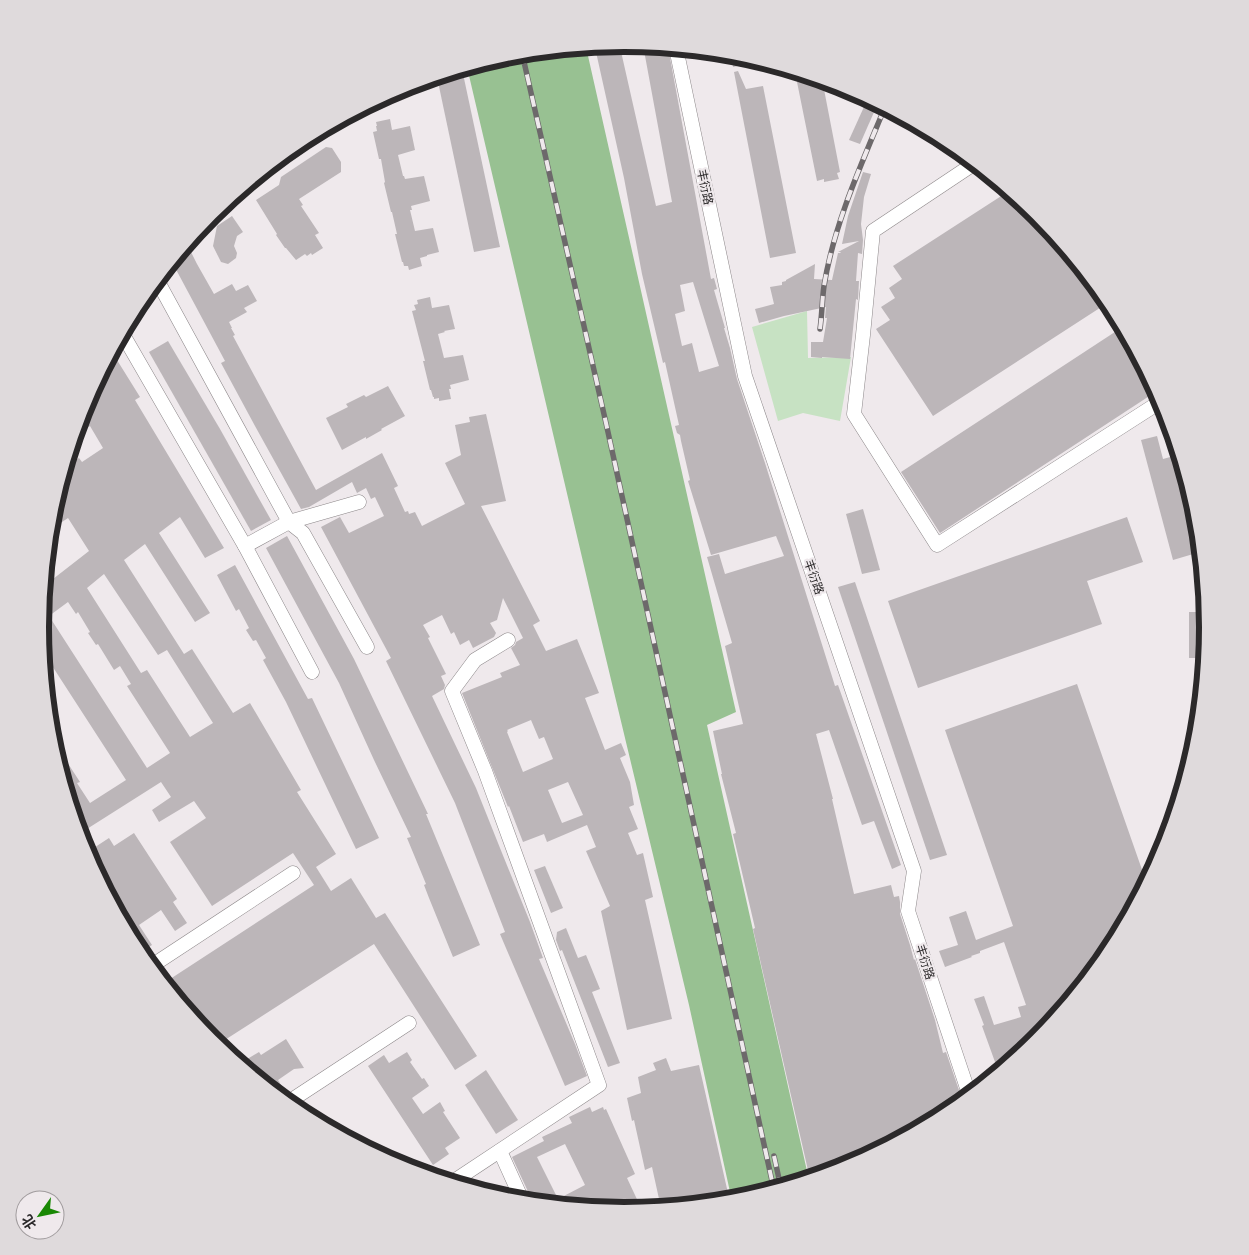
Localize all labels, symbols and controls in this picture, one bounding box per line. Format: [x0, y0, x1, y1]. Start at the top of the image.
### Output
street label: 丰衍路 [694, 168, 716, 206]
street label: 丰衍路 [802, 558, 826, 596]
street label: 丰衍路 [913, 943, 937, 981]
north arrow [15, 1190, 65, 1240]
text: 北 [19, 1212, 40, 1232]

